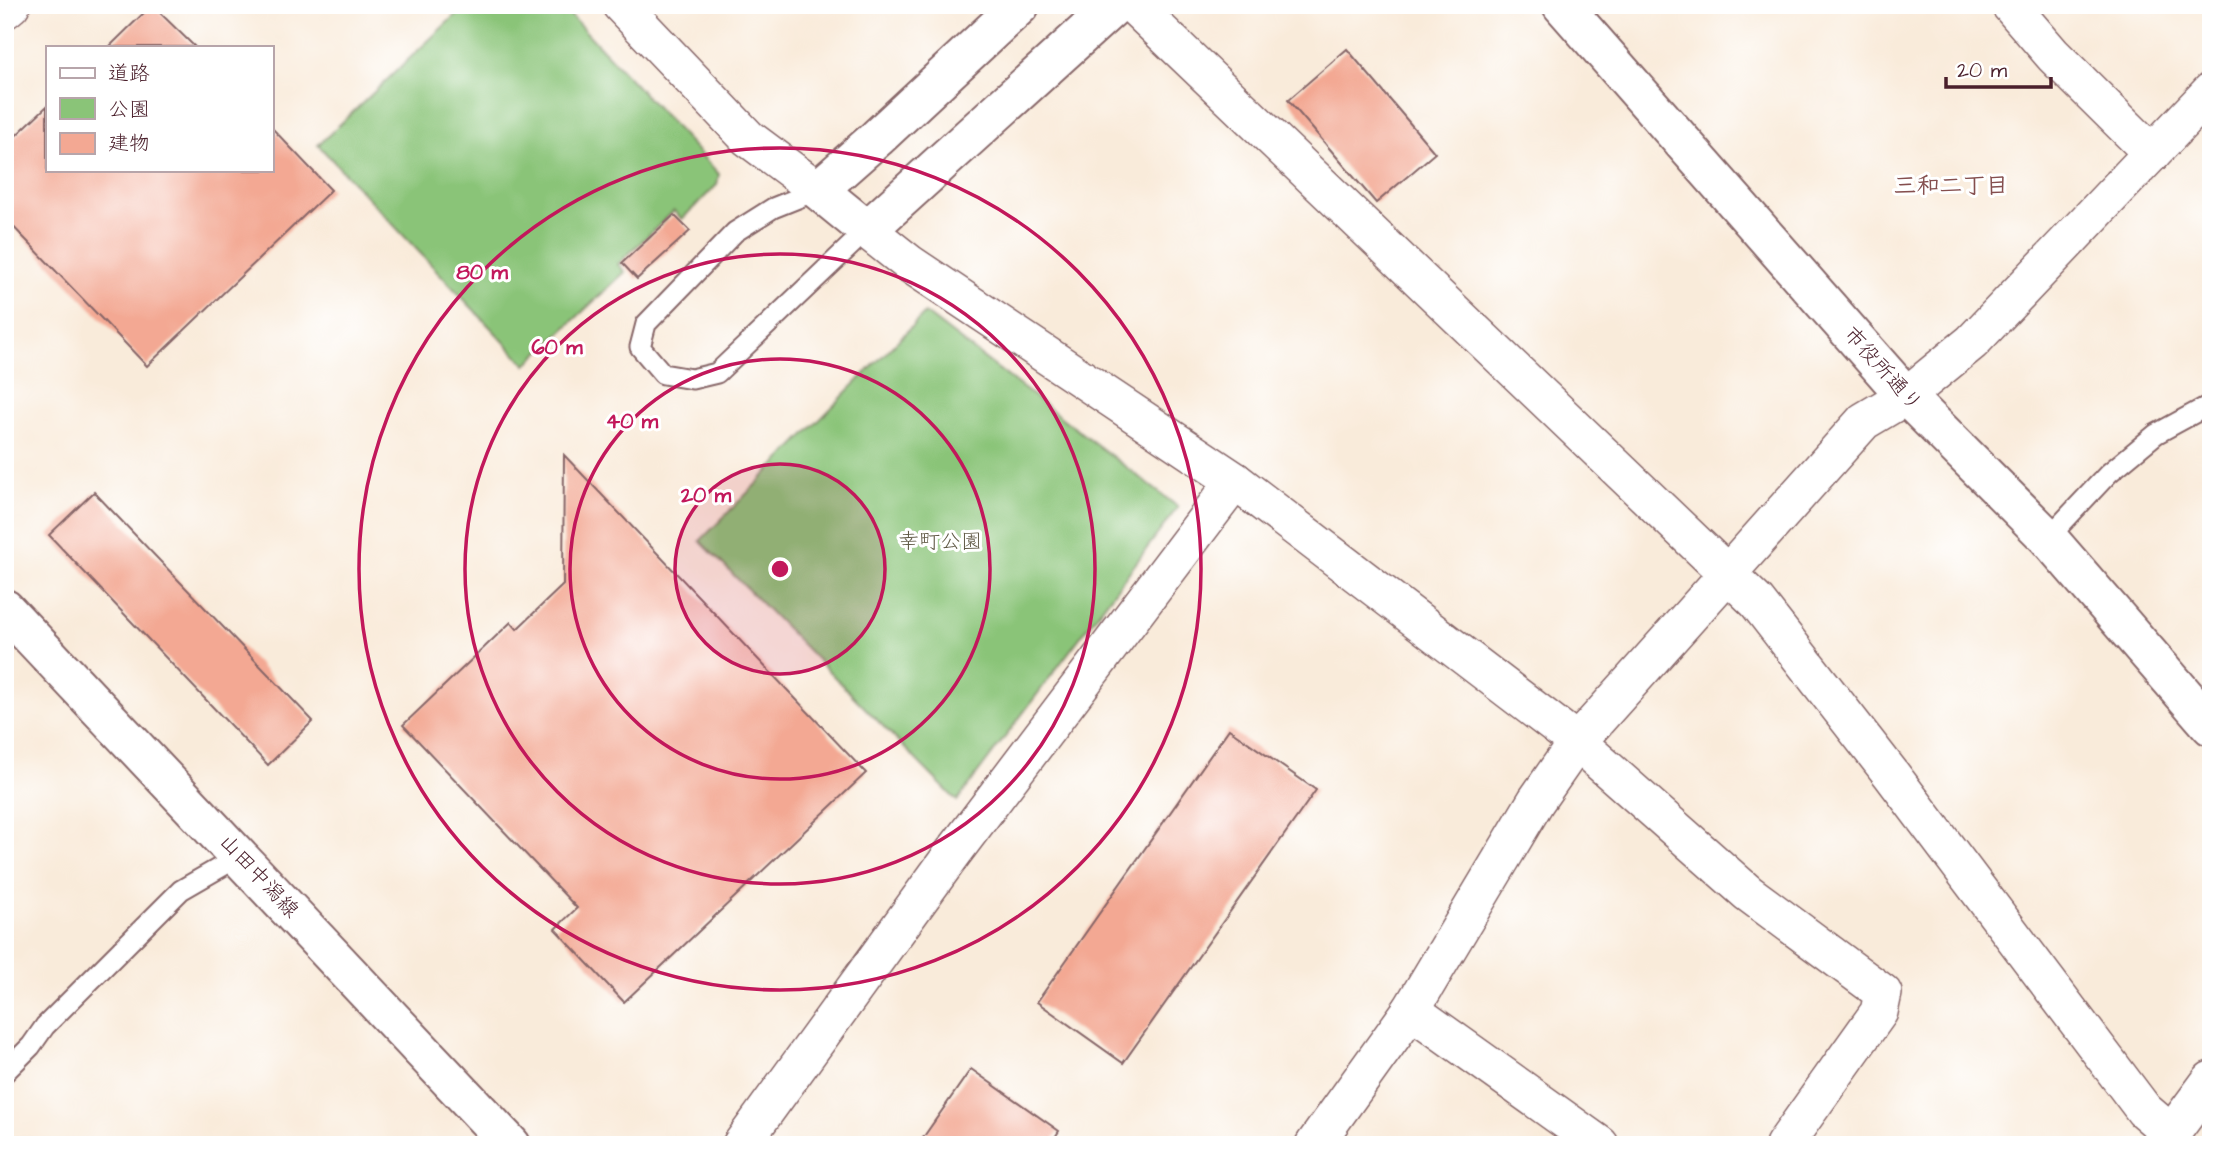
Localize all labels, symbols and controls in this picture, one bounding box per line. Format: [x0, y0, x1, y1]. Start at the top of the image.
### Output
legend [46, 46, 273, 172]
scale bar [1946, 46, 2052, 90]
text: 20 m [1957, 56, 2008, 85]
text: 道路 [108, 59, 150, 88]
text: 公園 [108, 95, 150, 124]
text: 建物 [108, 129, 150, 158]
district label: 三和二丁目 [1894, 170, 2009, 202]
text: 80 m [456, 258, 508, 287]
street label: 市役所通り [1837, 320, 1929, 418]
text: 60 m [531, 333, 583, 362]
text: 40 m [606, 407, 659, 436]
text: 20 m [680, 481, 732, 510]
park label: 幸町公園 [898, 527, 982, 556]
centre of rings [768, 557, 792, 581]
street label: 山田中潟線 [213, 828, 305, 924]

